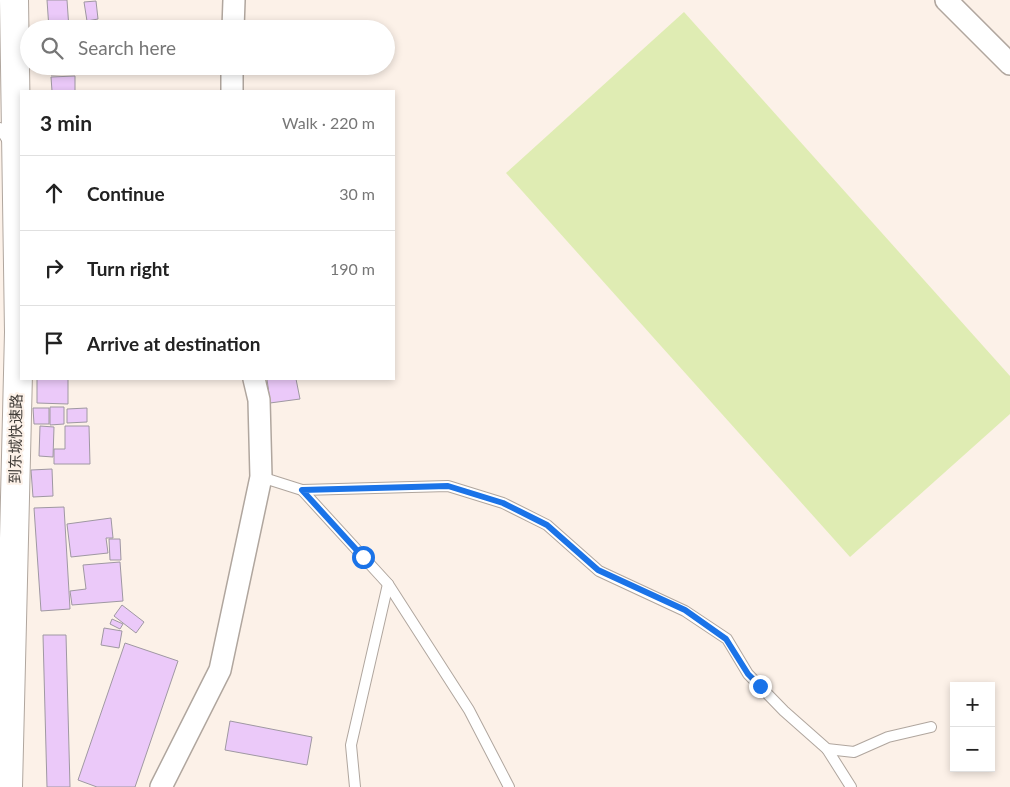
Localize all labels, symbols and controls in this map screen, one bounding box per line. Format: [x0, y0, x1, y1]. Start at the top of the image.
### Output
search box [20, 20, 395, 75]
icon: search [38, 34, 66, 62]
text: Search here [78, 36, 176, 59]
text: 3 min [40, 110, 92, 135]
text: Walk · 220 m [282, 113, 375, 132]
icon: ahead [40, 179, 68, 207]
text: Continue [87, 182, 165, 205]
text: 30 m [339, 184, 375, 203]
icon: right [40, 254, 68, 282]
text: Turn right [87, 257, 169, 280]
text: 190 m [330, 259, 375, 278]
icon: arrive [40, 329, 68, 357]
text: Arrive at destination [87, 332, 260, 355]
street label: 到东城快速路 [5, 394, 25, 484]
route start [352, 546, 375, 569]
route end [749, 675, 772, 698]
map controls [950, 682, 995, 772]
button: + [950, 682, 995, 727]
button: − [950, 727, 995, 772]

